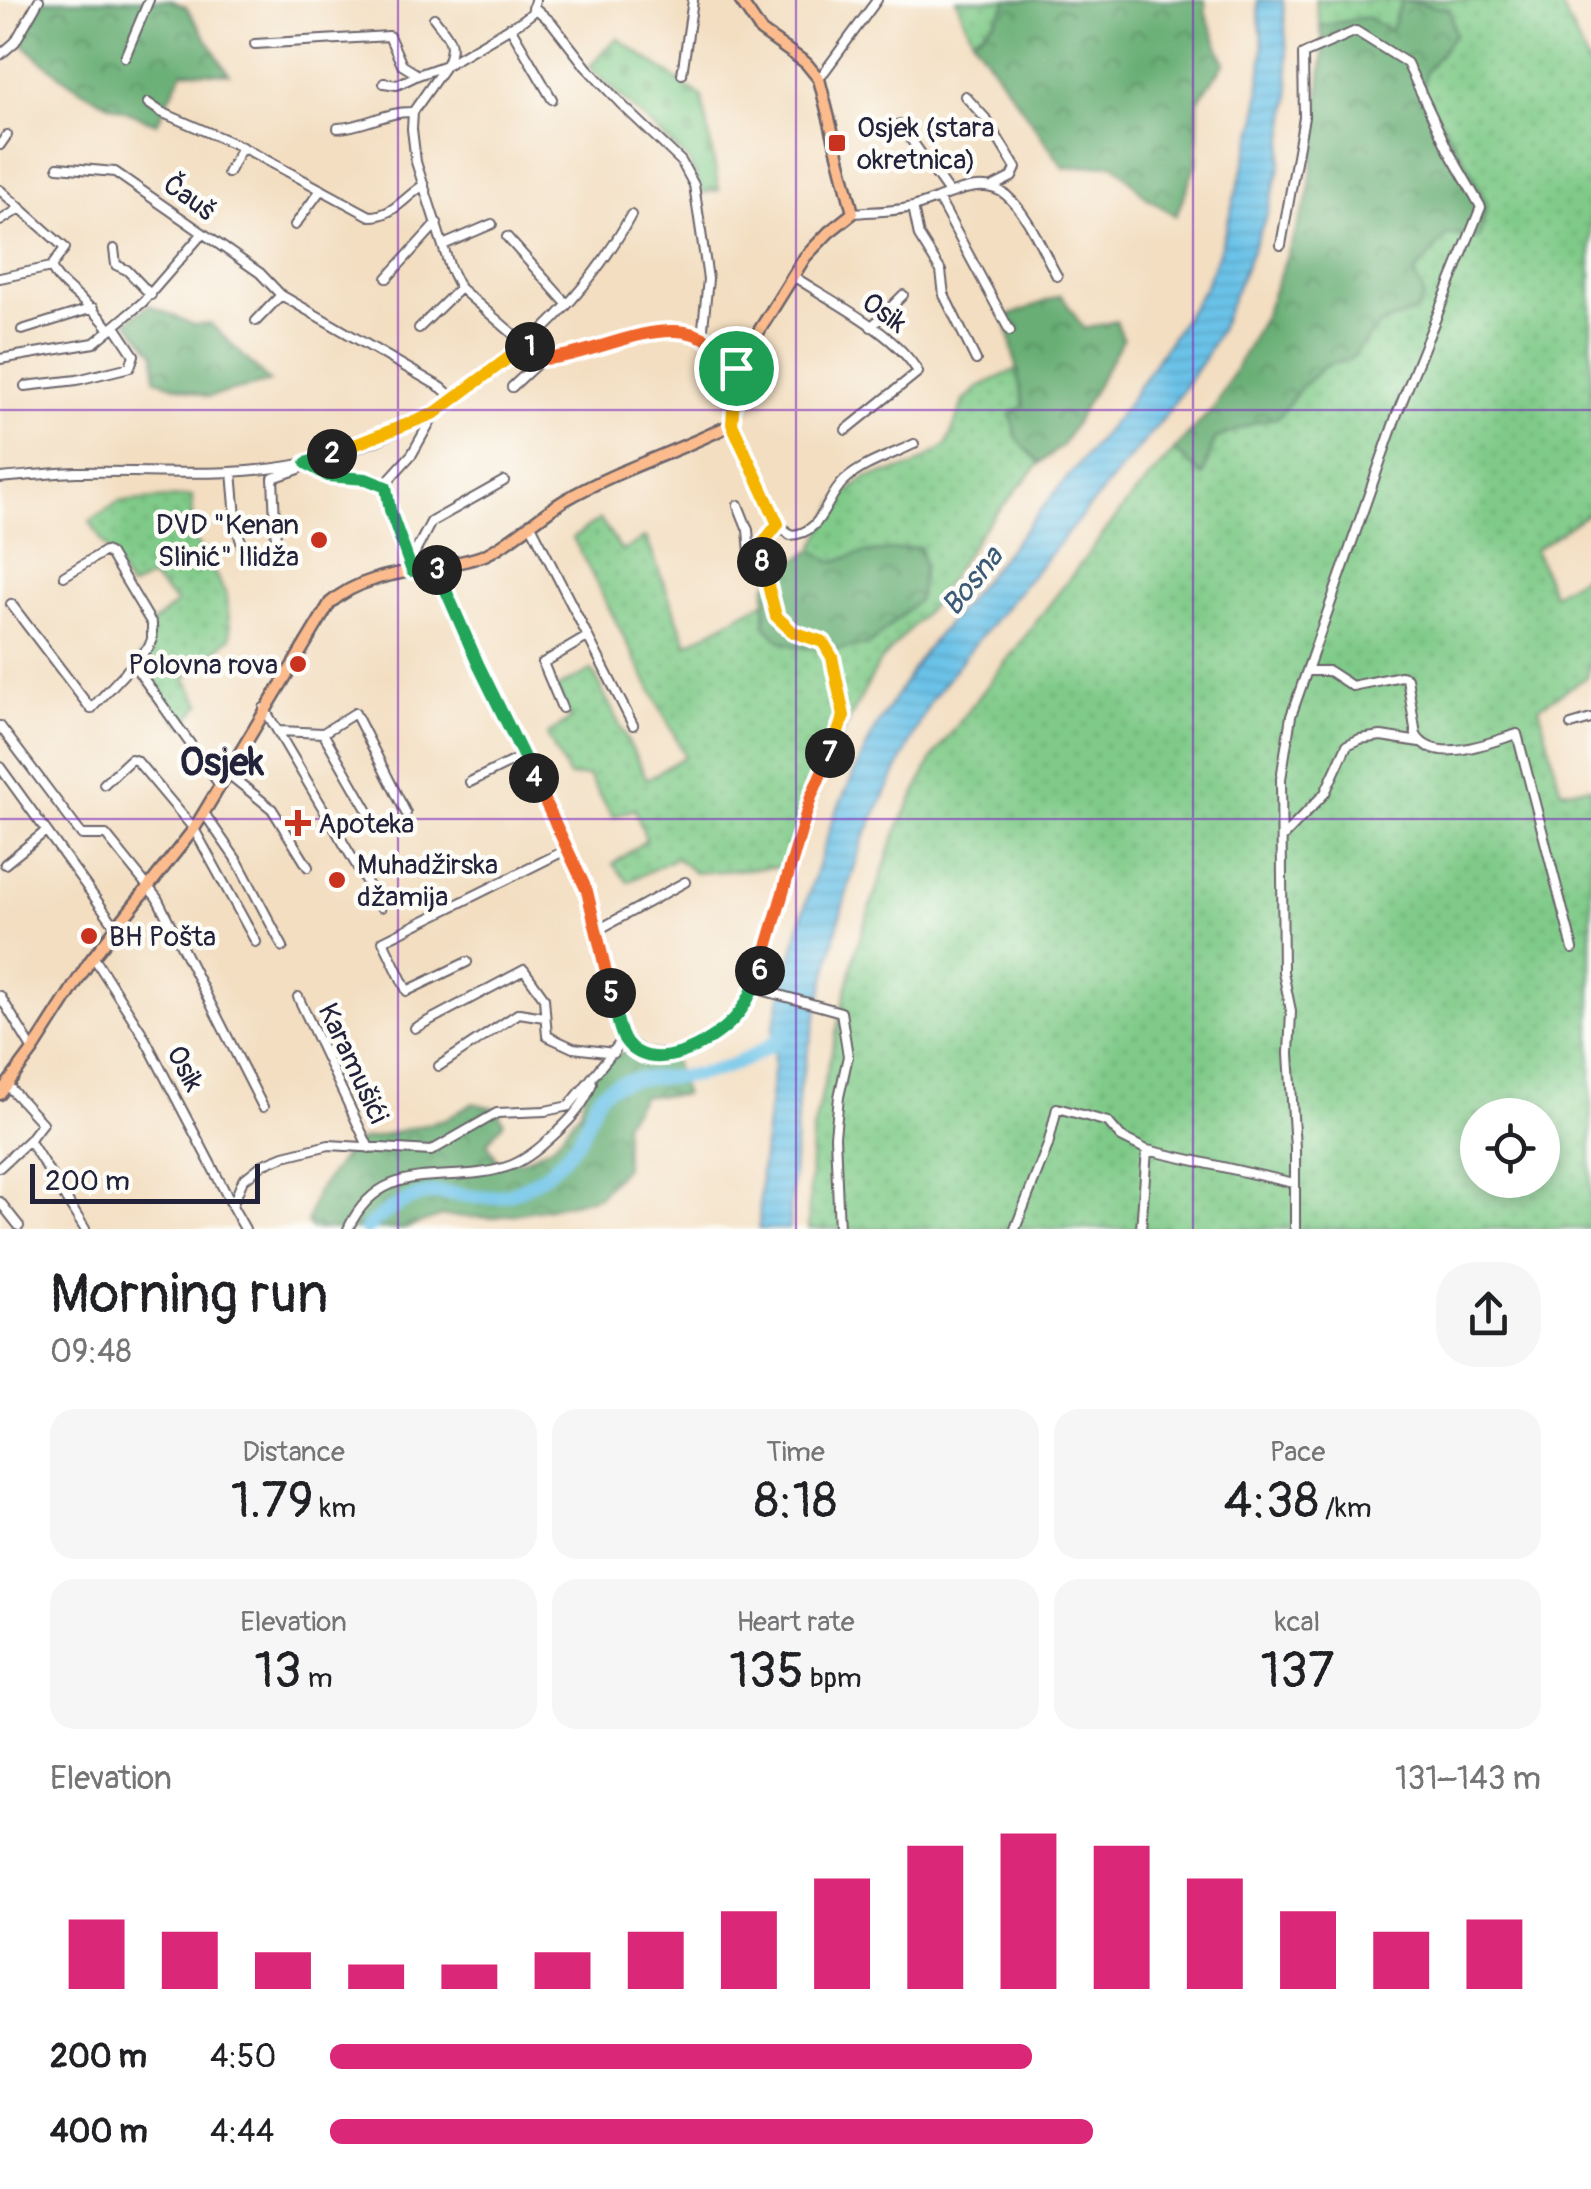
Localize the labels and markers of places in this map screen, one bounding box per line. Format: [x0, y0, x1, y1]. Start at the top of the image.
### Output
place label: Osjek (stara okretnica) [857, 111, 994, 178]
marker: Osjek (stara okretnica) [826, 132, 848, 154]
pin: 1 [505, 322, 555, 372]
pin [694, 326, 779, 411]
pin: 2 [307, 429, 357, 479]
place label: DVD "Kenan Slinić" Ilidža [156, 508, 299, 575]
marker: DVD "Kenan Slinić" Ilidža [308, 529, 330, 551]
pin: 8 [737, 537, 787, 587]
pin: 3 [412, 545, 462, 595]
place label: Polovna rova [128, 648, 278, 683]
marker: Polovna rova [287, 653, 309, 675]
pin: 7 [805, 728, 855, 778]
pin: 4 [509, 753, 559, 803]
place label: Apoteka [318, 807, 414, 842]
marker: Apoteka [287, 812, 309, 834]
place label: Muhadžirska džamija [357, 848, 498, 915]
marker: Muhadžirska džamija [326, 869, 348, 891]
place label: BH Pošta [109, 920, 216, 955]
marker: BH Pošta [78, 925, 100, 947]
pin: 6 [735, 946, 785, 996]
pin: 5 [586, 968, 636, 1018]

